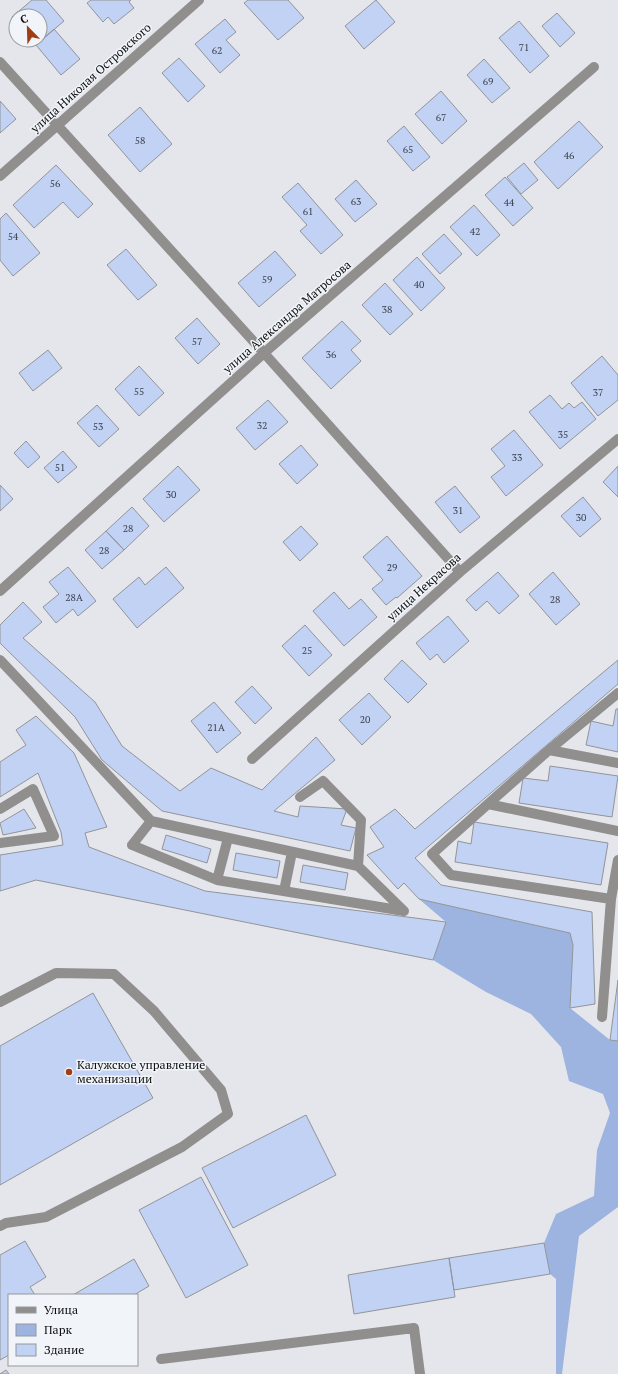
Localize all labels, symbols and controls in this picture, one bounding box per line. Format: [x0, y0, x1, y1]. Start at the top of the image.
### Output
north arrow [8, 8, 48, 48]
text: С [18, 11, 30, 27]
street label: улица Николая Островского [27, 19, 154, 136]
house number: 71 [519, 41, 529, 54]
house number: 62 [212, 44, 222, 57]
house number: 69 [483, 75, 493, 88]
house number: 67 [436, 111, 446, 124]
house number: 58 [135, 134, 145, 147]
house number: 65 [403, 143, 413, 156]
house number: 46 [564, 149, 575, 162]
house number: 56 [50, 177, 61, 190]
house number: 63 [351, 195, 361, 208]
house number: 44 [504, 196, 515, 209]
house number: 61 [303, 205, 313, 218]
house number: 42 [470, 225, 480, 238]
house number: 54 [8, 230, 19, 243]
street label: улица Александра Матросова [219, 257, 354, 377]
house number: 59 [262, 273, 272, 286]
house number: 40 [414, 278, 424, 291]
house number: 38 [382, 303, 392, 316]
house number: 57 [192, 335, 202, 348]
house number: 36 [326, 348, 337, 361]
house number: 55 [134, 385, 144, 398]
house number: 37 [593, 386, 603, 399]
house number: 32 [257, 419, 267, 432]
house number: 53 [93, 420, 103, 433]
house number: 35 [558, 428, 568, 441]
house number: 33 [512, 451, 522, 464]
house number: 51 [55, 461, 65, 474]
house number: 30 [166, 488, 176, 501]
house number: 31 [453, 504, 463, 517]
house number: 30 [576, 511, 586, 524]
house number: 28 [123, 522, 133, 535]
house number: 28 [99, 544, 109, 557]
street label: улица Некрасова [383, 549, 464, 624]
house number: 29 [387, 561, 397, 574]
house number: 28А [65, 591, 83, 604]
house number: 28 [550, 593, 560, 606]
house number: 25 [302, 644, 312, 657]
house number: 20 [360, 713, 370, 726]
house number: 21А [207, 721, 225, 734]
place label: Калужское управление механизации [77, 1057, 205, 1086]
marker: Калужское управление механизации [64, 1067, 74, 1077]
legend [8, 1294, 138, 1366]
text: Улица [44, 1302, 78, 1317]
text: Парк [44, 1322, 72, 1337]
text: Здание [44, 1342, 84, 1357]

